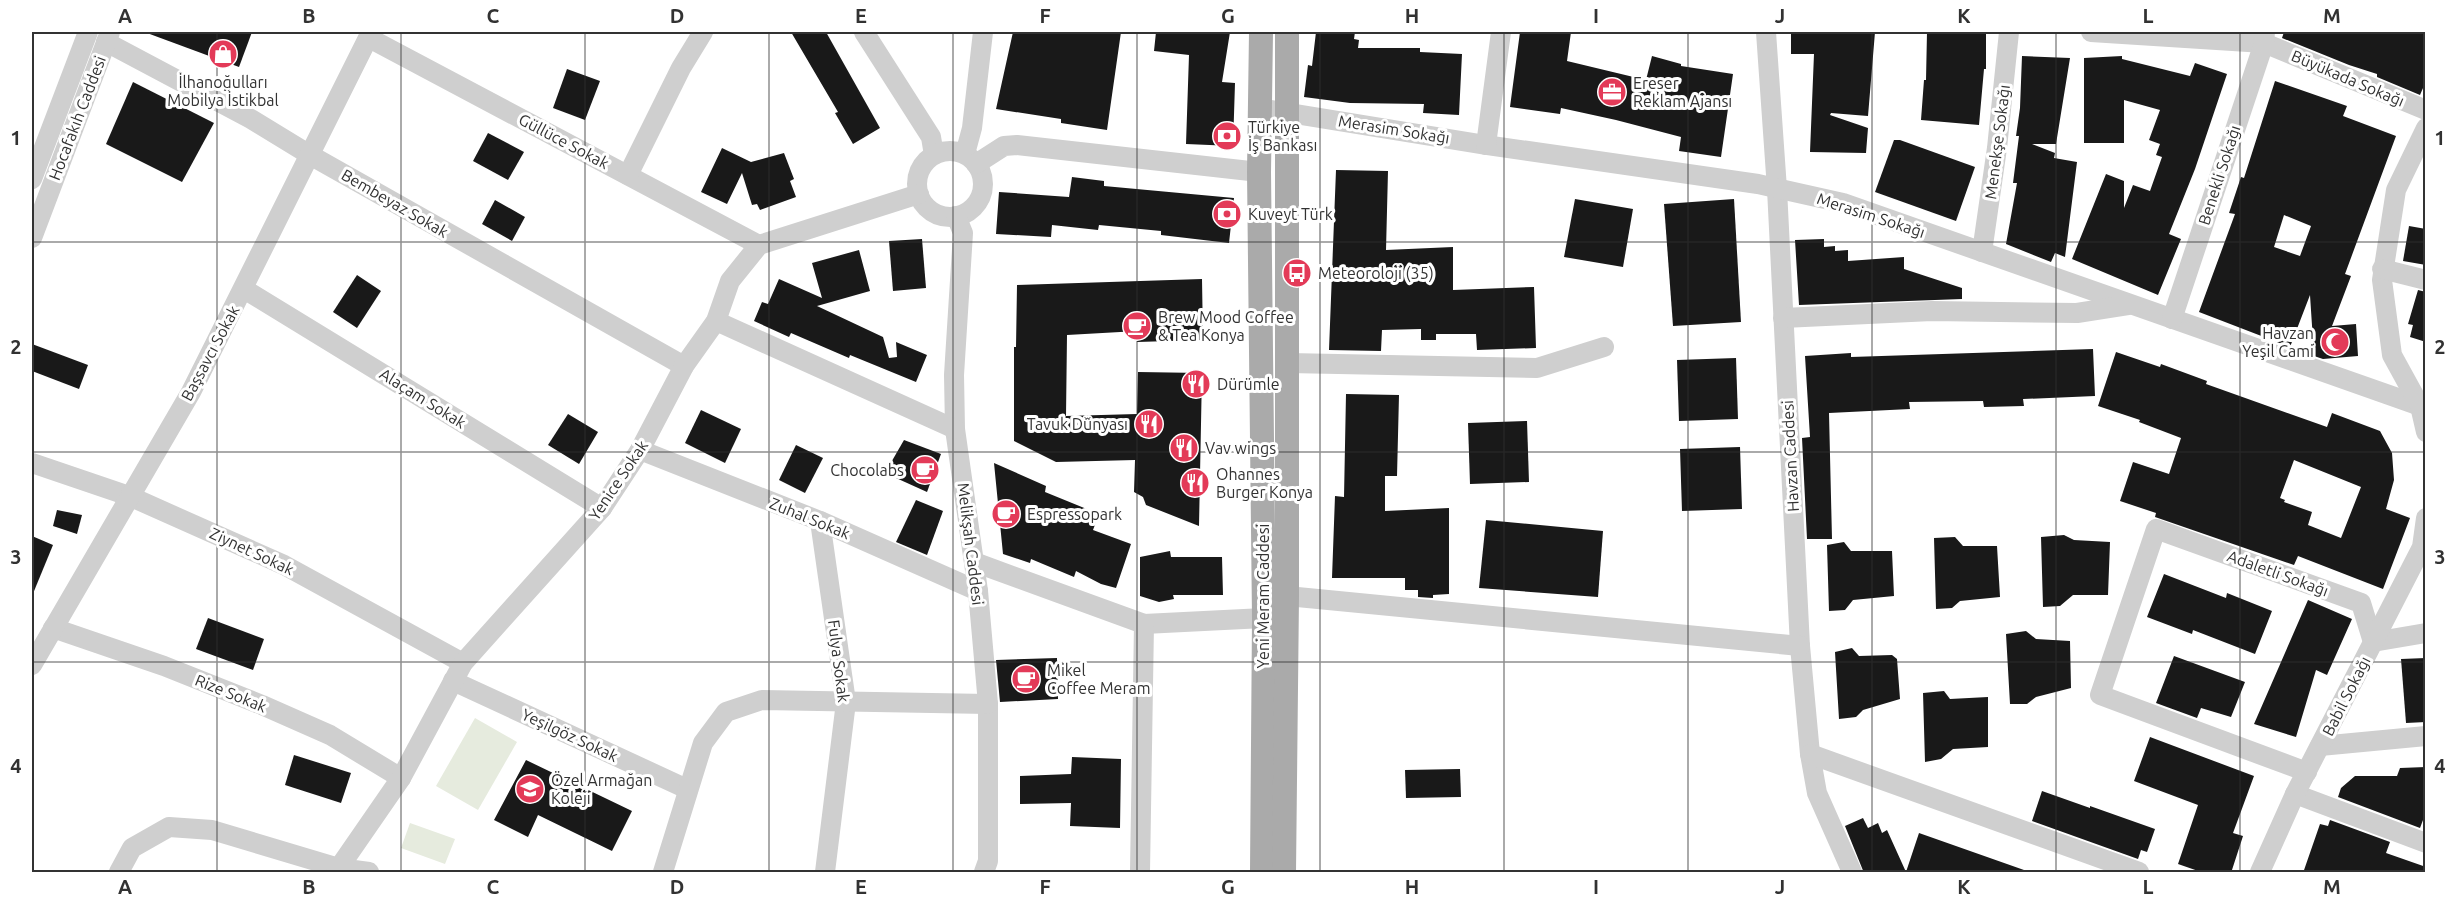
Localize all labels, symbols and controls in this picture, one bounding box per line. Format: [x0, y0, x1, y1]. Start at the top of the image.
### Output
text: A [118, 4, 132, 27]
text: B [302, 4, 316, 27]
text: C [487, 4, 500, 27]
text: D [670, 4, 684, 27]
text: E [855, 4, 867, 27]
text: F [1039, 4, 1051, 27]
text: G [1221, 4, 1235, 27]
text: H [1405, 4, 1419, 27]
text: I [1593, 4, 1599, 27]
text: J [1775, 4, 1785, 27]
text: K [1957, 4, 1971, 27]
text: L [2143, 4, 2154, 27]
text: M [2323, 4, 2341, 27]
shop icon: İlhanoğulları Mobilya İstikbal [207, 38, 239, 70]
street label: Büyükada Sokağı [2289, 46, 2407, 110]
street label: Hocafakıh Caddesi [45, 53, 109, 183]
place label: İlhanoğulları Mobilya İstikbal [167, 73, 279, 109]
place label: Ereser Reklam Ajansı [1633, 74, 1732, 110]
office icon: Ereser Reklam Ajansı [1596, 76, 1628, 108]
street label: Menekşe Sokağı [1981, 84, 2013, 200]
street label: Güllüce Sokak [516, 110, 612, 172]
street label: Merasim Sokağı [1337, 111, 1451, 147]
place label: Türkiye İş Bankası [1248, 118, 1317, 154]
bank icon: Türkiye İş Bankası [1211, 120, 1243, 152]
street label: Benekli Sokağı [2194, 123, 2244, 227]
text: 1 [10, 126, 22, 149]
text: 1 [2434, 126, 2446, 149]
street label: Bembeyaz Sokak [339, 165, 451, 241]
street label: Merasim Sokağı [1815, 189, 1927, 241]
bank icon: Kuveyt Türk [1211, 198, 1243, 230]
place label: Kuveyt Türk [1248, 205, 1333, 223]
bus stop icon: Meteoroloji (35) [1281, 257, 1313, 289]
place label: Meteoroloji (35) [1318, 264, 1434, 283]
street label: Başsavcı Sokak [177, 302, 243, 404]
place label: Brew Mood Coffee & Tea Konya [1158, 308, 1294, 344]
cafe icon: Brew Mood Coffee & Tea Konya [1121, 310, 1153, 342]
place label: Havzan Yeşil Cami [2242, 324, 2314, 360]
mosque icon: Havzan Yeşil Cami [2319, 326, 2351, 358]
text: 2 [10, 335, 22, 358]
text: 2 [2434, 335, 2446, 358]
street label: Alaçam Sokak [377, 364, 469, 432]
restaurant icon: Dürümle [1180, 368, 1212, 400]
place label: Dürümle [1217, 375, 1279, 393]
street label: Havzan Caddesi [1778, 400, 1802, 512]
restaurant icon: Tavuk Dünyası [1133, 408, 1165, 440]
place label: Tavuk Dünyası [1027, 415, 1128, 433]
restaurant icon: Vav wings [1168, 432, 1200, 464]
street label: Yenice Sokak [585, 437, 651, 523]
place label: Vav wings [1205, 439, 1276, 457]
cafe icon: Chocolabs [909, 454, 941, 486]
place label: Chocolabs [830, 461, 904, 479]
place label: Ohannes Burger Konya [1216, 465, 1313, 501]
restaurant icon: Ohannes Burger Konya [1179, 467, 1211, 499]
street label: Melikşah Caddesi [955, 482, 987, 606]
street label: Zuhal Sokak [767, 494, 853, 542]
cafe icon: Espressopark [990, 498, 1022, 530]
place label: Espressopark [1027, 505, 1122, 523]
street label: Ziynet Sokak [207, 524, 297, 578]
street label: Yeni Meram Caddesi [1254, 524, 1272, 669]
text: 3 [10, 545, 22, 568]
text: 3 [2434, 545, 2446, 568]
street label: Adaletli Sokağı [2225, 546, 2331, 600]
street label: Fulya Sokak [825, 619, 853, 703]
street label: Babil Sokağı [2318, 653, 2374, 739]
place label: Mikel Coffee Meram [1047, 661, 1150, 697]
cafe icon: Mikel Coffee Meram [1010, 663, 1042, 695]
street label: Rize Sokak [193, 670, 269, 716]
street label: Yeşilgöz Sokak [519, 705, 621, 765]
text: 4 [10, 754, 22, 777]
text: 4 [2434, 754, 2446, 777]
place label: Özel Armağan Koleji [551, 771, 652, 807]
school or university icon: Özel Armağan Koleji [514, 773, 546, 805]
text: A [118, 875, 132, 898]
text: B [302, 875, 316, 898]
text: C [487, 875, 500, 898]
text: D [670, 875, 684, 898]
text: E [855, 875, 867, 898]
text: F [1039, 875, 1051, 898]
text: G [1221, 875, 1235, 898]
text: H [1405, 875, 1419, 898]
text: I [1593, 875, 1599, 898]
text: J [1775, 875, 1785, 898]
text: K [1957, 875, 1971, 898]
text: L [2143, 875, 2154, 898]
text: M [2323, 875, 2341, 898]

